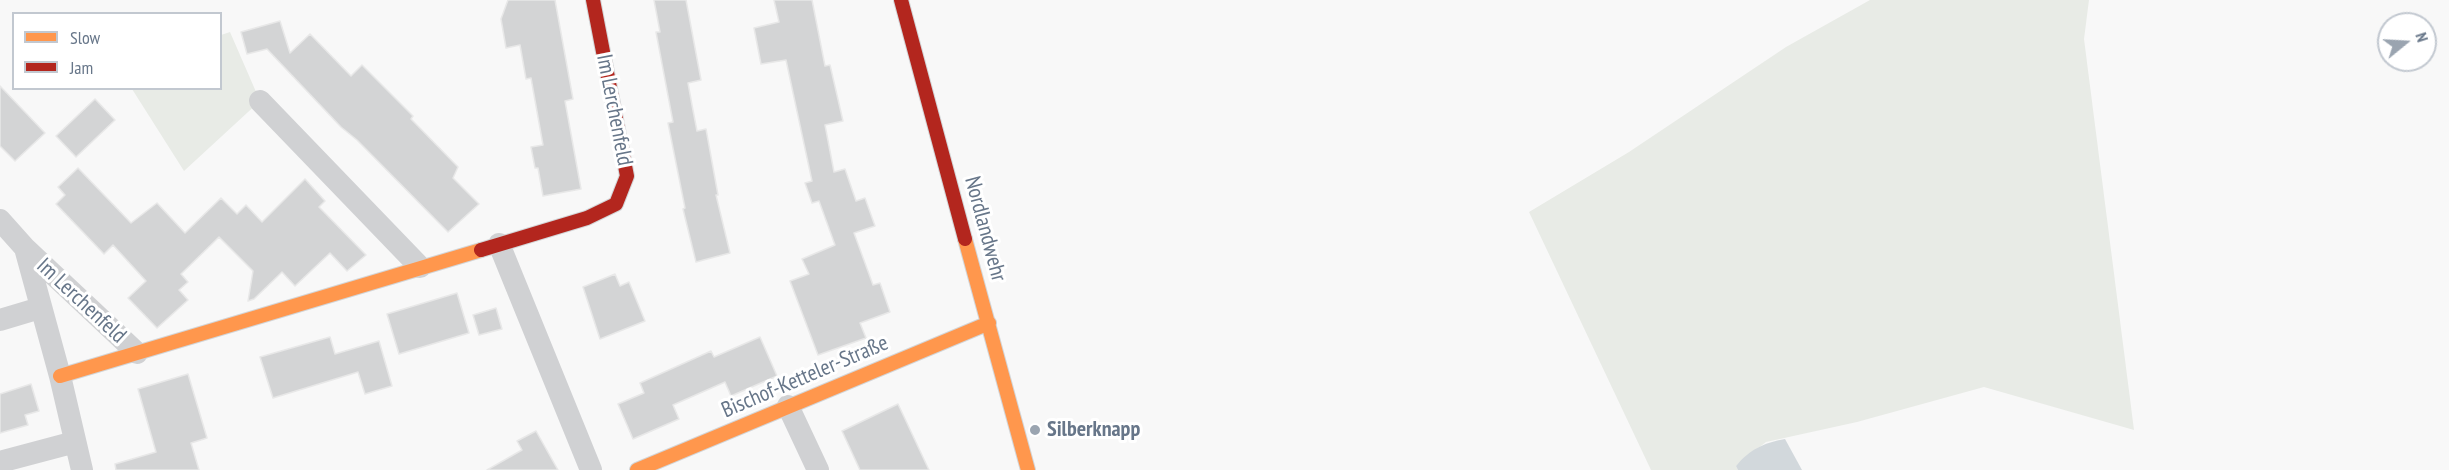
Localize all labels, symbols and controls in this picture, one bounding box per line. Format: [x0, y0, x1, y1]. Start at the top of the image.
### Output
legend [12, 12, 222, 90]
north arrow [2377, 12, 2437, 72]
text: Slow [70, 26, 100, 49]
text: N [2411, 30, 2433, 44]
street label: Im Lerchenfeld [590, 52, 638, 168]
text: Jam [70, 56, 93, 79]
street label: Nordlandwehr [958, 174, 1012, 284]
street label: Im Lerchenfeld [31, 253, 131, 349]
street label: Bischof-Ketteler-Straße [718, 330, 892, 424]
place label: Silberknapp [1047, 417, 1140, 443]
marker: Silberknapp [1028, 423, 1042, 437]

